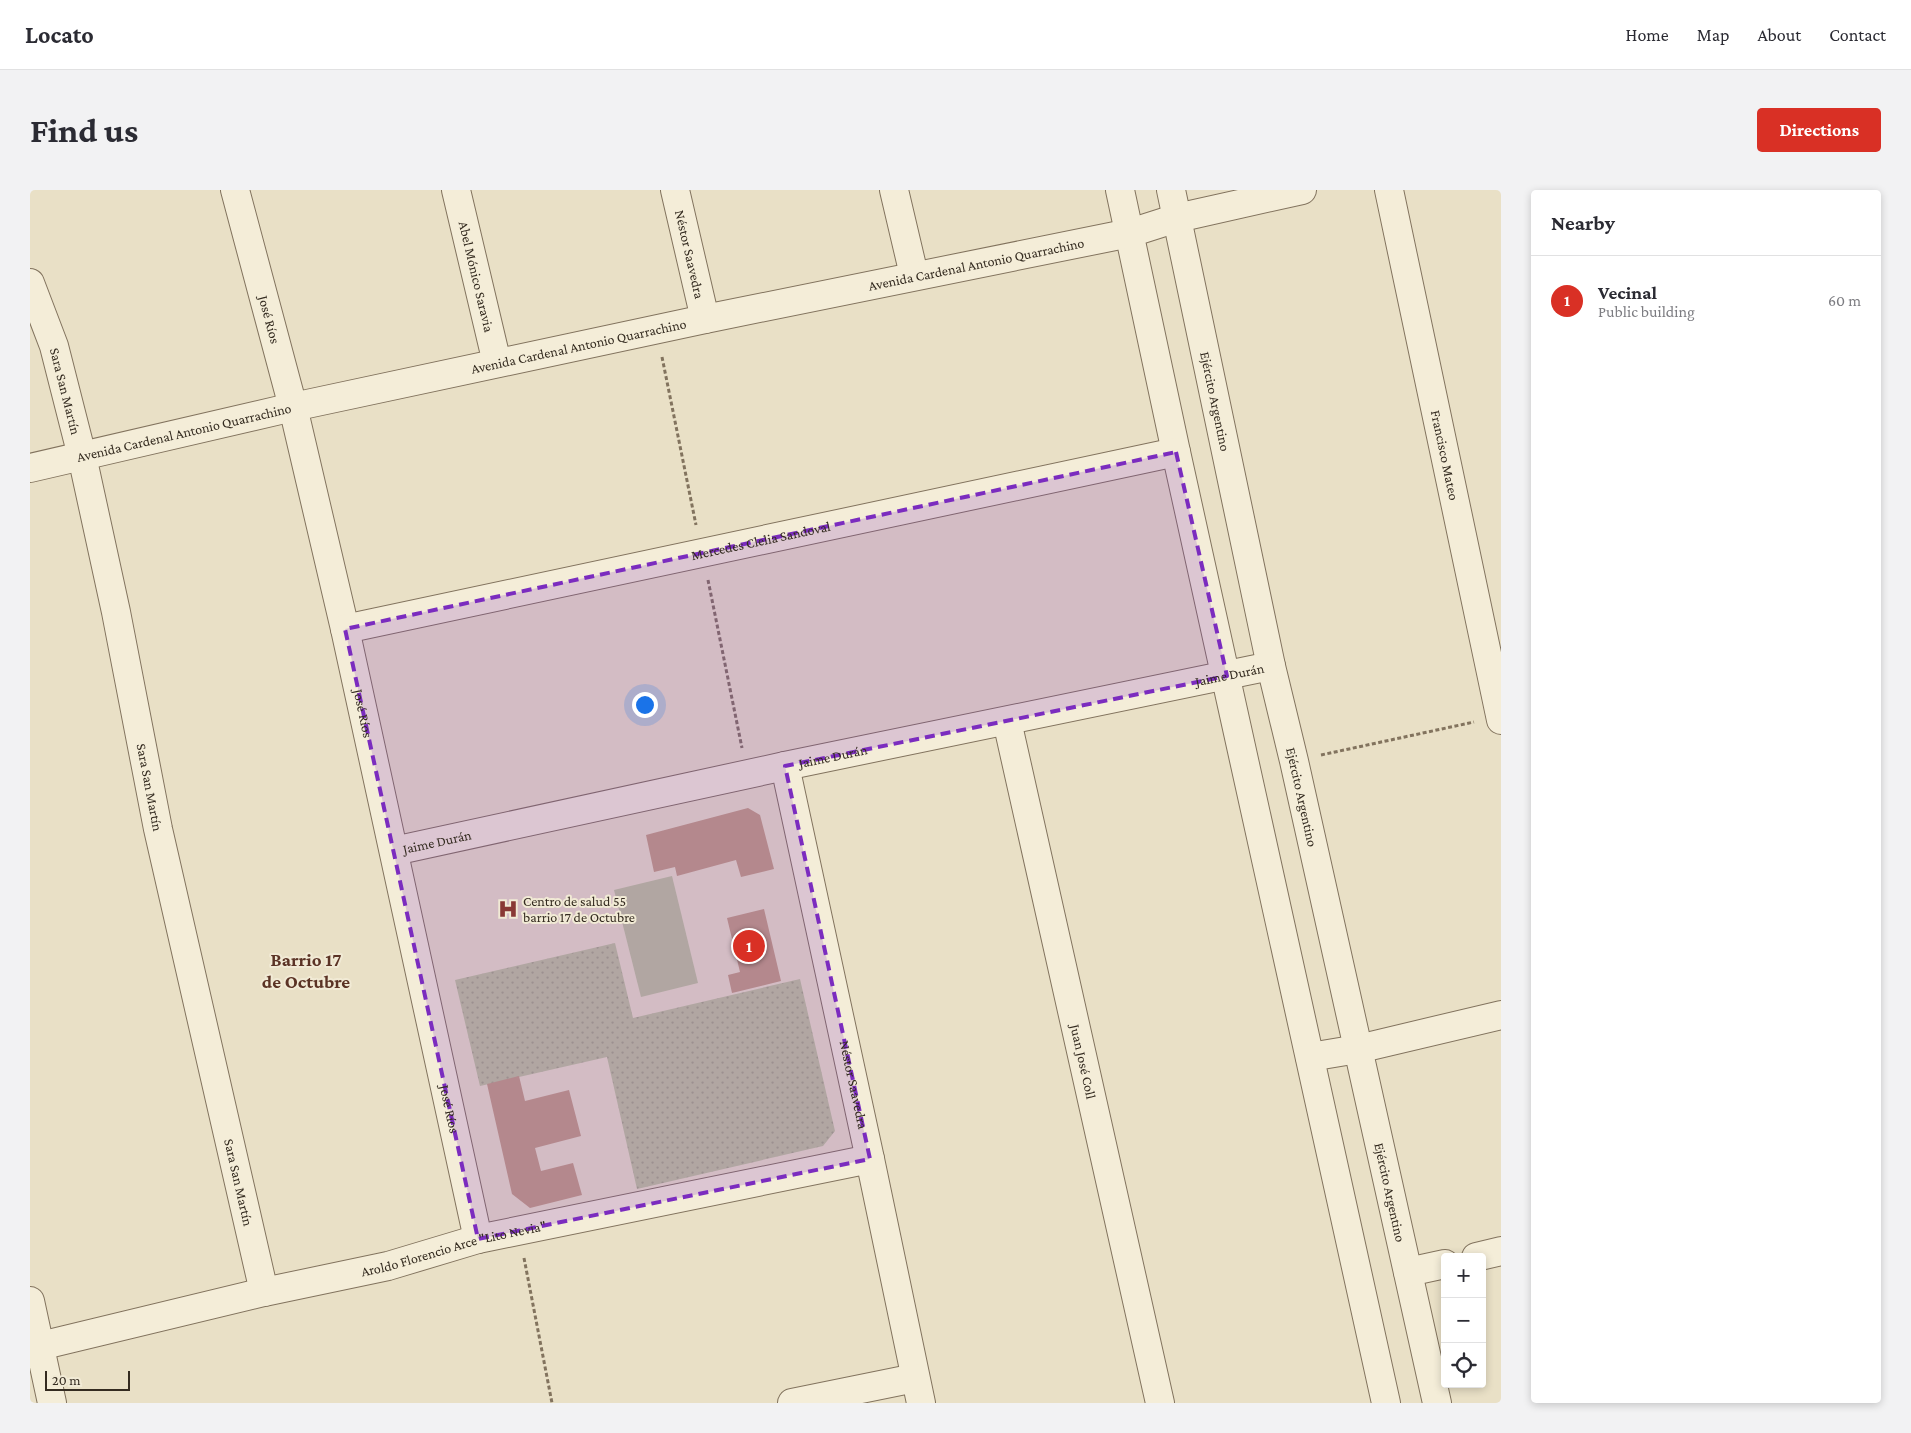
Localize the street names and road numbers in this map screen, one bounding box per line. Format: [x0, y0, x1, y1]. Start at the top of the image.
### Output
street label: Néstor Saavedra [672, 208, 708, 301]
street label: Abel Mónico Saravia [456, 220, 498, 334]
street label: Avenida Cardenal Antonio Quarrachino [867, 234, 1086, 294]
street label: José Ríos [255, 292, 284, 345]
street label: Avenida Cardenal Antonio Quarrachino [469, 315, 688, 377]
street label: Sara San Martín [47, 346, 84, 437]
street label: Ejército Argentino [1197, 350, 1234, 453]
street label: Avenida Cardenal Antonio Quarrachino [75, 400, 293, 465]
street label: Francisco Mateo [1428, 409, 1462, 502]
street label: Mercedes Clelia Sandoval [690, 518, 832, 563]
street label: Jaime Durán [1192, 660, 1266, 690]
street label: José Ríos [350, 686, 376, 739]
street label: Jaime Durán [795, 741, 869, 771]
street label: Sara San Martín [134, 742, 166, 833]
street label: Ejército Argentino [1283, 746, 1321, 848]
street label: Jaime Durán [399, 826, 473, 857]
street label: Juan José Coll [1067, 1021, 1100, 1101]
street label: Néstor Saavedra [837, 1039, 871, 1131]
street label: José Ríos [436, 1081, 463, 1135]
street label: Sara San Martín [221, 1137, 257, 1228]
street label: Ejército Argentino [1371, 1141, 1409, 1244]
street label: Aroldo Florencio Arce "Lito Nevia" [360, 1217, 547, 1279]

